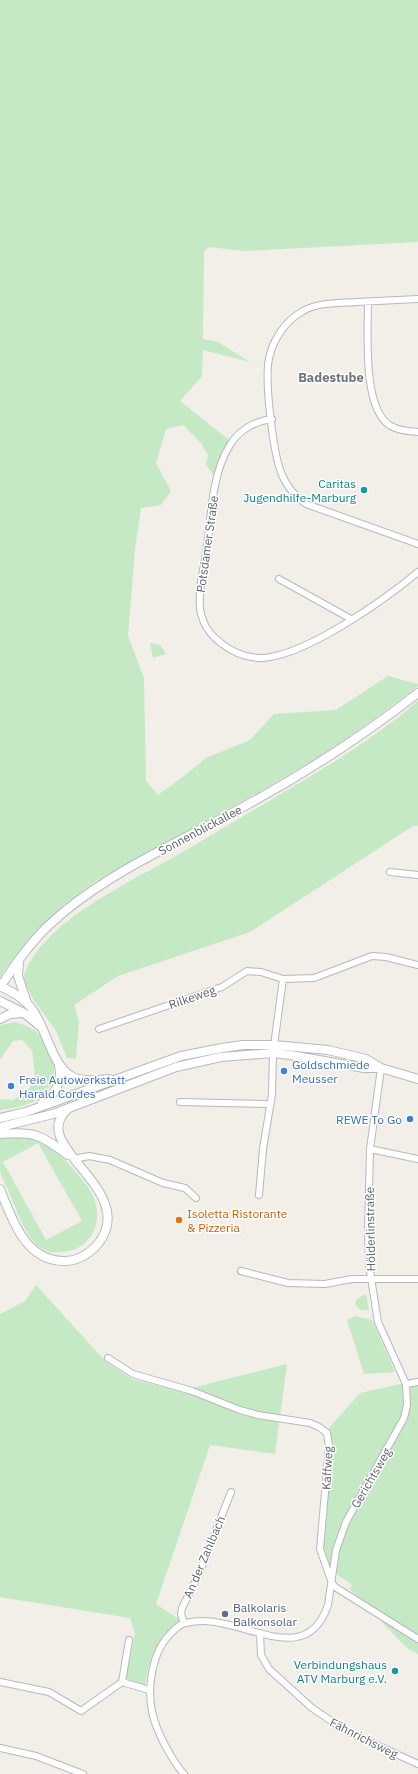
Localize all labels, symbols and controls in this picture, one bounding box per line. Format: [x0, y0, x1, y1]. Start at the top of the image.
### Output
district label: Badestube [298, 369, 364, 386]
place label: Caritas Jugendhilfe-Marburg [243, 476, 357, 505]
marker: Caritas Jugendhilfe-Marburg [359, 485, 369, 495]
street label: Potsdamer Straße [193, 494, 221, 593]
street label: Sonnenblickallee [156, 802, 245, 858]
street label: Rilkeweg [167, 982, 218, 1012]
place label: Goldschmiede Meusser [292, 1057, 370, 1086]
marker: Goldschmiede Meusser [279, 1066, 289, 1076]
place label: Freie Autowerkstatt Harald Cordes [19, 1072, 125, 1101]
marker: Freie Autowerkstatt Harald Cordes [6, 1081, 16, 1091]
place label: REWE To Go [336, 1112, 402, 1127]
marker: REWE To Go [405, 1114, 415, 1124]
street label: Hölderlinstraße [362, 1186, 378, 1271]
place label: Isoletta Ristorante & Pizzeria [187, 1206, 288, 1235]
marker: Isoletta Ristorante & Pizzeria [174, 1215, 184, 1225]
street label: Kaffweg [318, 1445, 336, 1490]
street label: Gerichtsweg [348, 1445, 395, 1511]
street label: An der Zahlbach [180, 1514, 228, 1600]
place label: Balkolaris Balkonsolar [233, 1600, 297, 1629]
marker: Balkolaris Balkonsolar [220, 1609, 230, 1619]
place label: Verbindungshaus ATV Marburg e.V. [294, 1657, 387, 1686]
marker: Verbindungshaus ATV Marburg e.V. [390, 1666, 400, 1676]
street label: Fähnrichsweg [327, 1714, 401, 1762]

